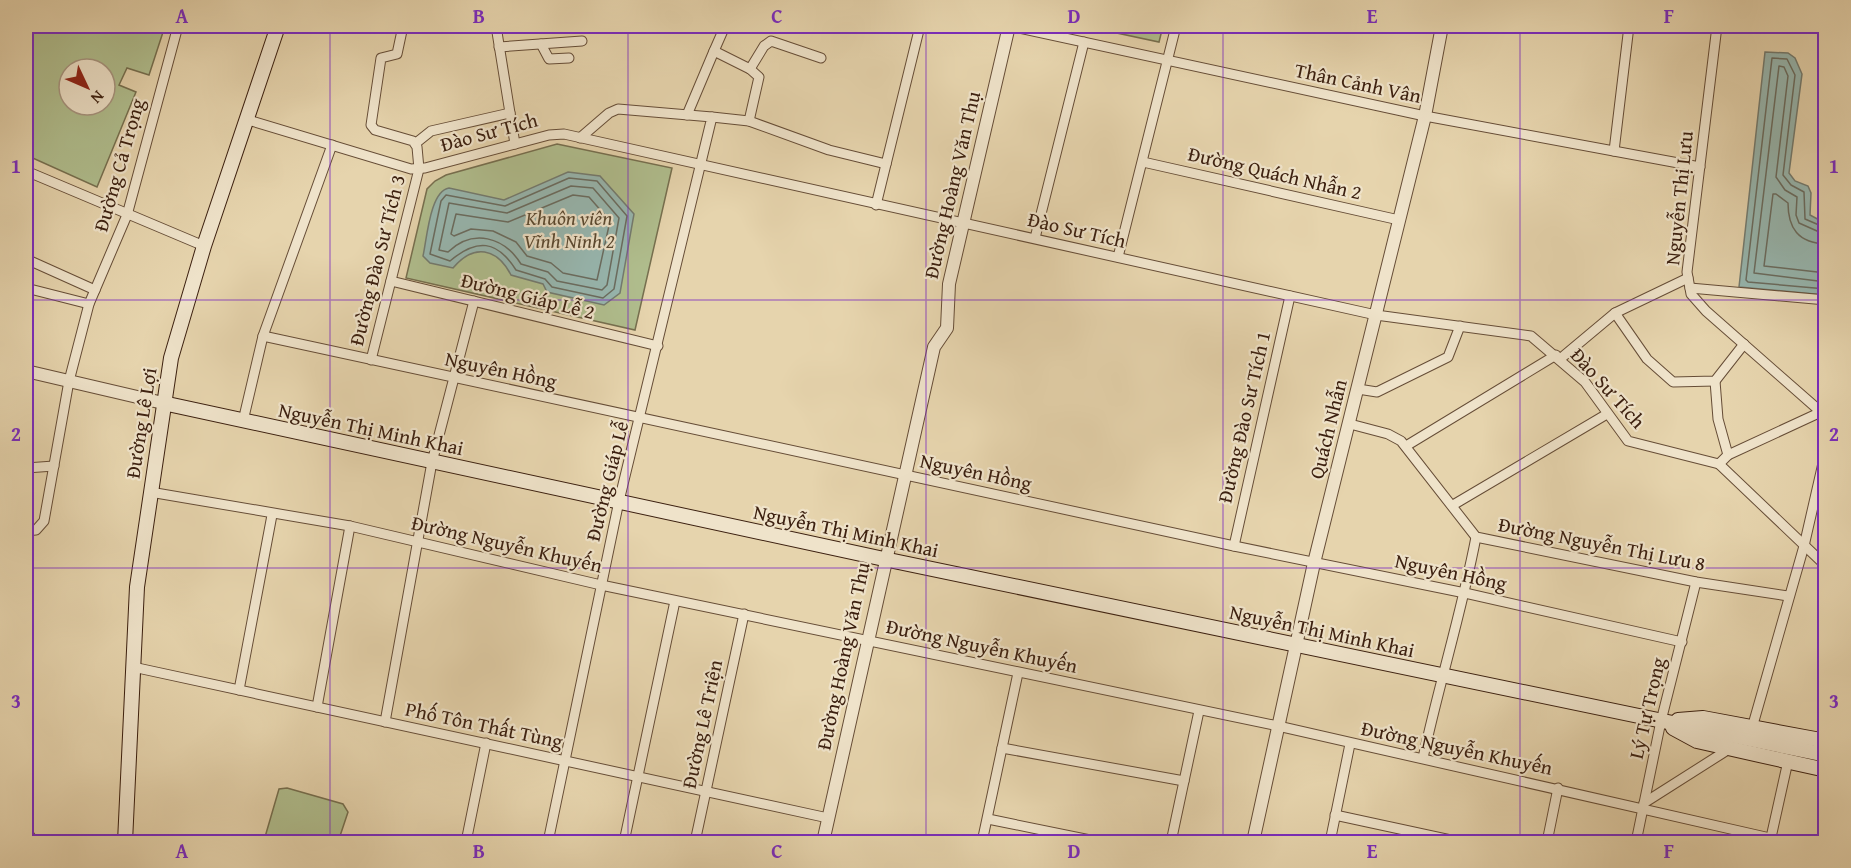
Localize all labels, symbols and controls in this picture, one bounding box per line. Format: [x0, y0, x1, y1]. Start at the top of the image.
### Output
text: A [176, 1, 189, 30]
text: B [473, 1, 485, 30]
text: C [771, 1, 783, 30]
text: D [1067, 1, 1081, 30]
text: E [1367, 1, 1378, 30]
text: F [1664, 1, 1674, 30]
street label: Thân Cảnh Vân [1292, 55, 1424, 110]
north arrow [57, 57, 117, 117]
text: N [85, 85, 110, 110]
street label: Đường Hoàng Văn Thụ [916, 88, 987, 281]
street label: Đường Cả Trọng [86, 95, 151, 235]
street label: Đào Sư Tích [437, 105, 541, 158]
street label: Nguyễn Thị Lưu [1657, 129, 1700, 266]
street label: Đường Quách Nhẫn 2 [1186, 138, 1365, 207]
text: 1 [11, 151, 21, 180]
text: 1 [1829, 151, 1839, 180]
street label: Đường Đào Sư Tích 3 [341, 171, 412, 348]
park label: Khuôn viên Vĩnh Ninh 2 [523, 203, 615, 255]
street label: Đào Sư Tích [1025, 204, 1129, 255]
street label: Đường Giáp Lễ 2 [458, 265, 598, 326]
street label: Đường Đào Sư Tích 1 [1210, 328, 1277, 506]
street label: Đào Sư Tích [1564, 341, 1652, 434]
street label: Nguyên Hồng [443, 344, 560, 396]
street label: Đường Lê Lợi [117, 365, 164, 480]
street label: Quách Nhẫn [1301, 376, 1354, 482]
street label: Nguyễn Thị Minh Khai [276, 395, 467, 462]
street label: Đường Giáp Lễ [578, 418, 635, 544]
text: 2 [11, 419, 21, 448]
text: 2 [1829, 419, 1839, 448]
street label: Nguyên Hồng [918, 446, 1035, 498]
street label: Nguyễn Thị Minh Khai [751, 497, 942, 564]
street label: Đường Nguyễn Khuyến [409, 507, 605, 580]
street label: Đường Nguyễn Thị Lưu 8 [1496, 509, 1708, 578]
street label: Nguyên Hồng [1393, 546, 1510, 598]
street label: Đường Hoàng Văn Thụ [808, 559, 877, 753]
street label: Nguyễn Thị Minh Khai [1227, 597, 1418, 664]
street label: Đường Nguyễn Khuyến [884, 611, 1080, 680]
street label: Lý Tự Trọng [1621, 654, 1672, 761]
street label: Đường Lê Triện [674, 657, 729, 791]
text: 3 [11, 686, 21, 715]
text: 3 [1829, 686, 1839, 715]
street label: Phố Tôn Thất Tùng [403, 694, 566, 755]
street label: Đường Nguyễn Khuyến [1359, 713, 1555, 782]
text: A [176, 836, 189, 865]
text: B [473, 836, 485, 865]
text: C [771, 836, 783, 865]
text: D [1067, 836, 1081, 865]
text: E [1367, 836, 1378, 865]
text: F [1664, 836, 1674, 865]

